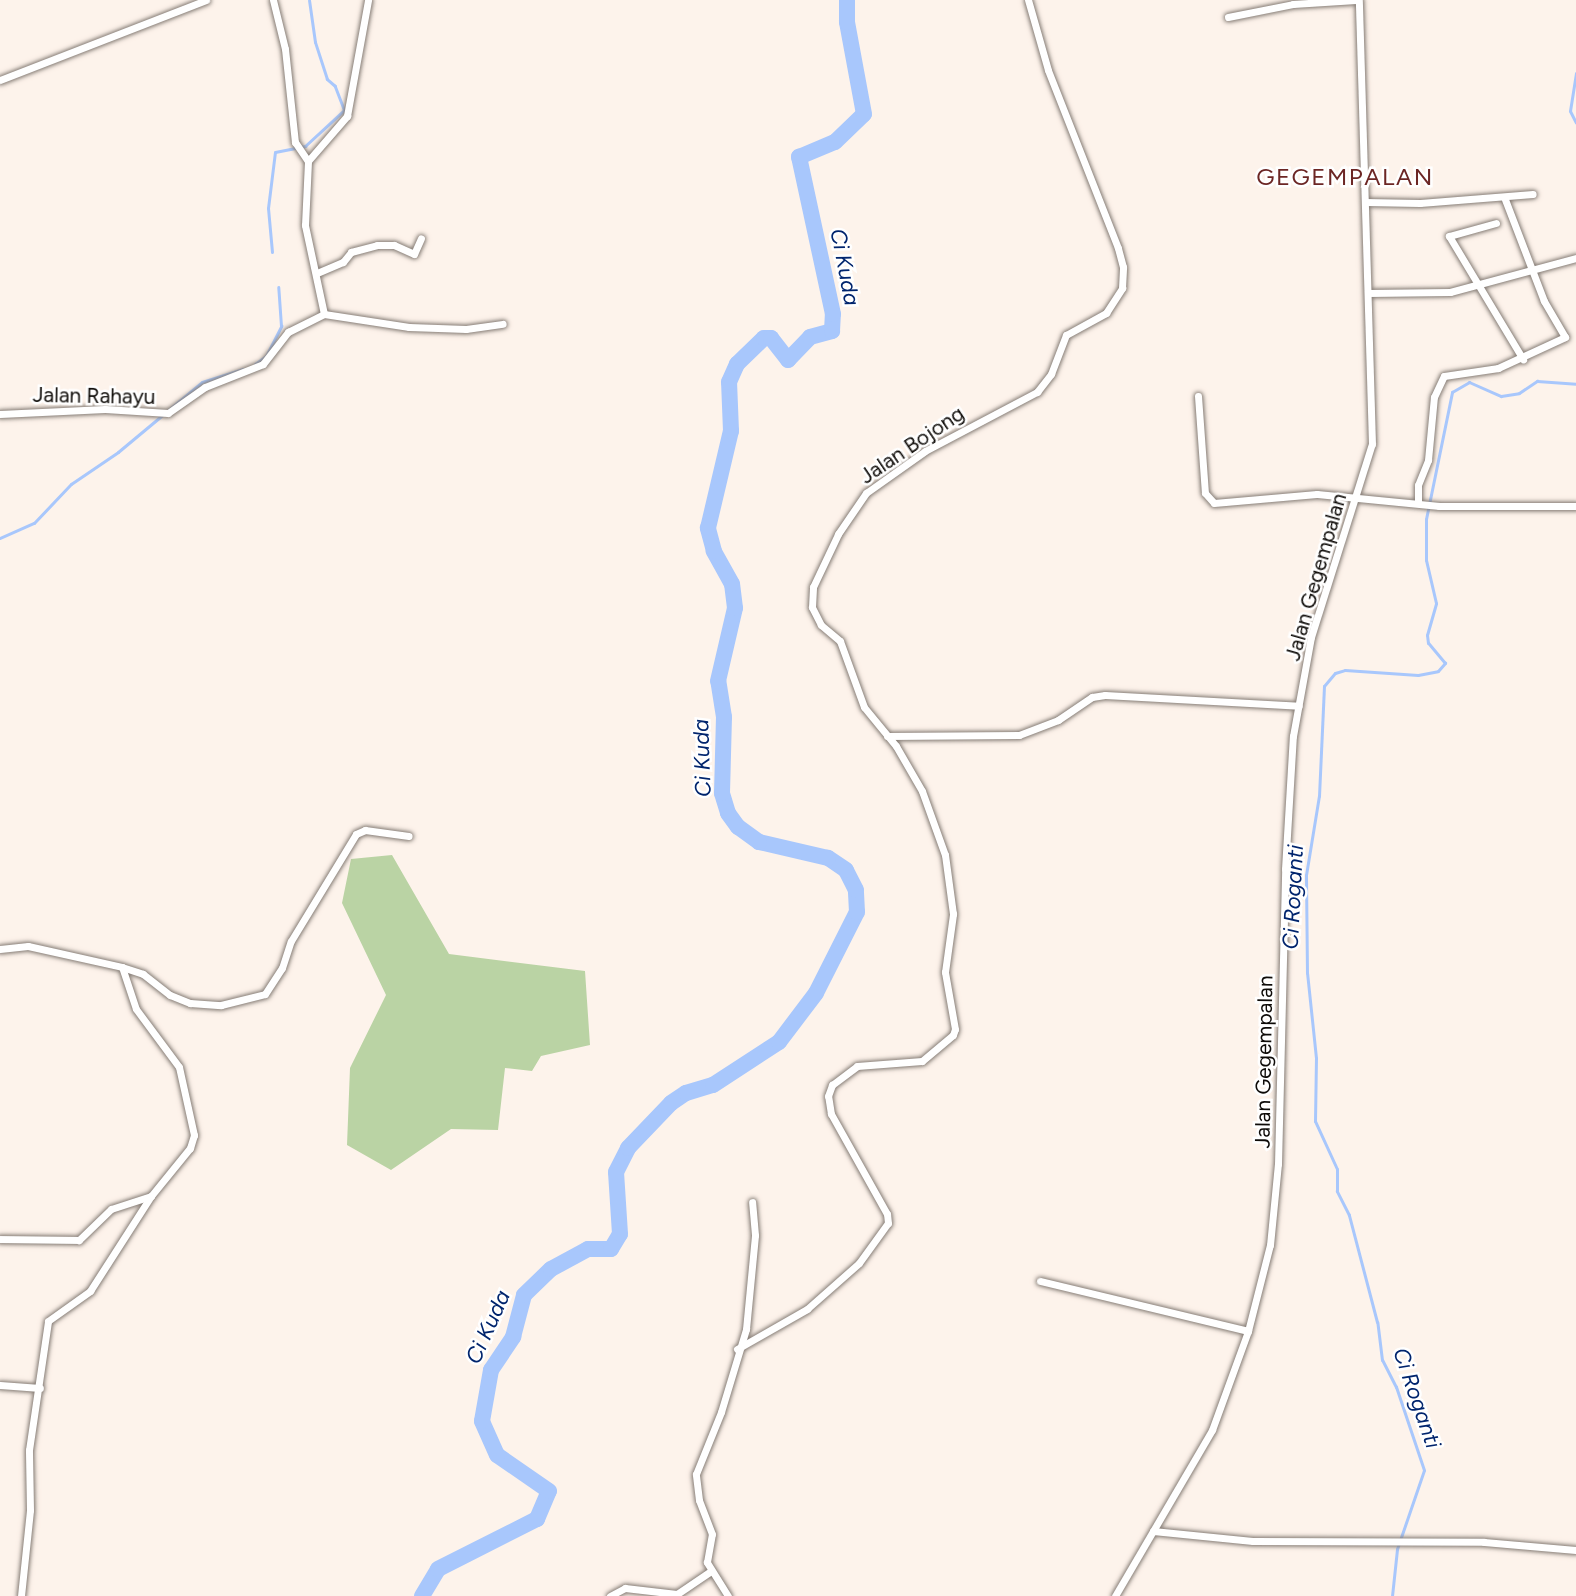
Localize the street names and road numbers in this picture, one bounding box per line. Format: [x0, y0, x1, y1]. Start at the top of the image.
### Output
street label: Jalan Rahayu [32, 382, 156, 410]
street label: Jalan Bojong [855, 401, 969, 489]
street label: Jalan Gegempalan [1280, 490, 1352, 664]
street label: Jalan Gegempalan [1250, 975, 1278, 1149]

